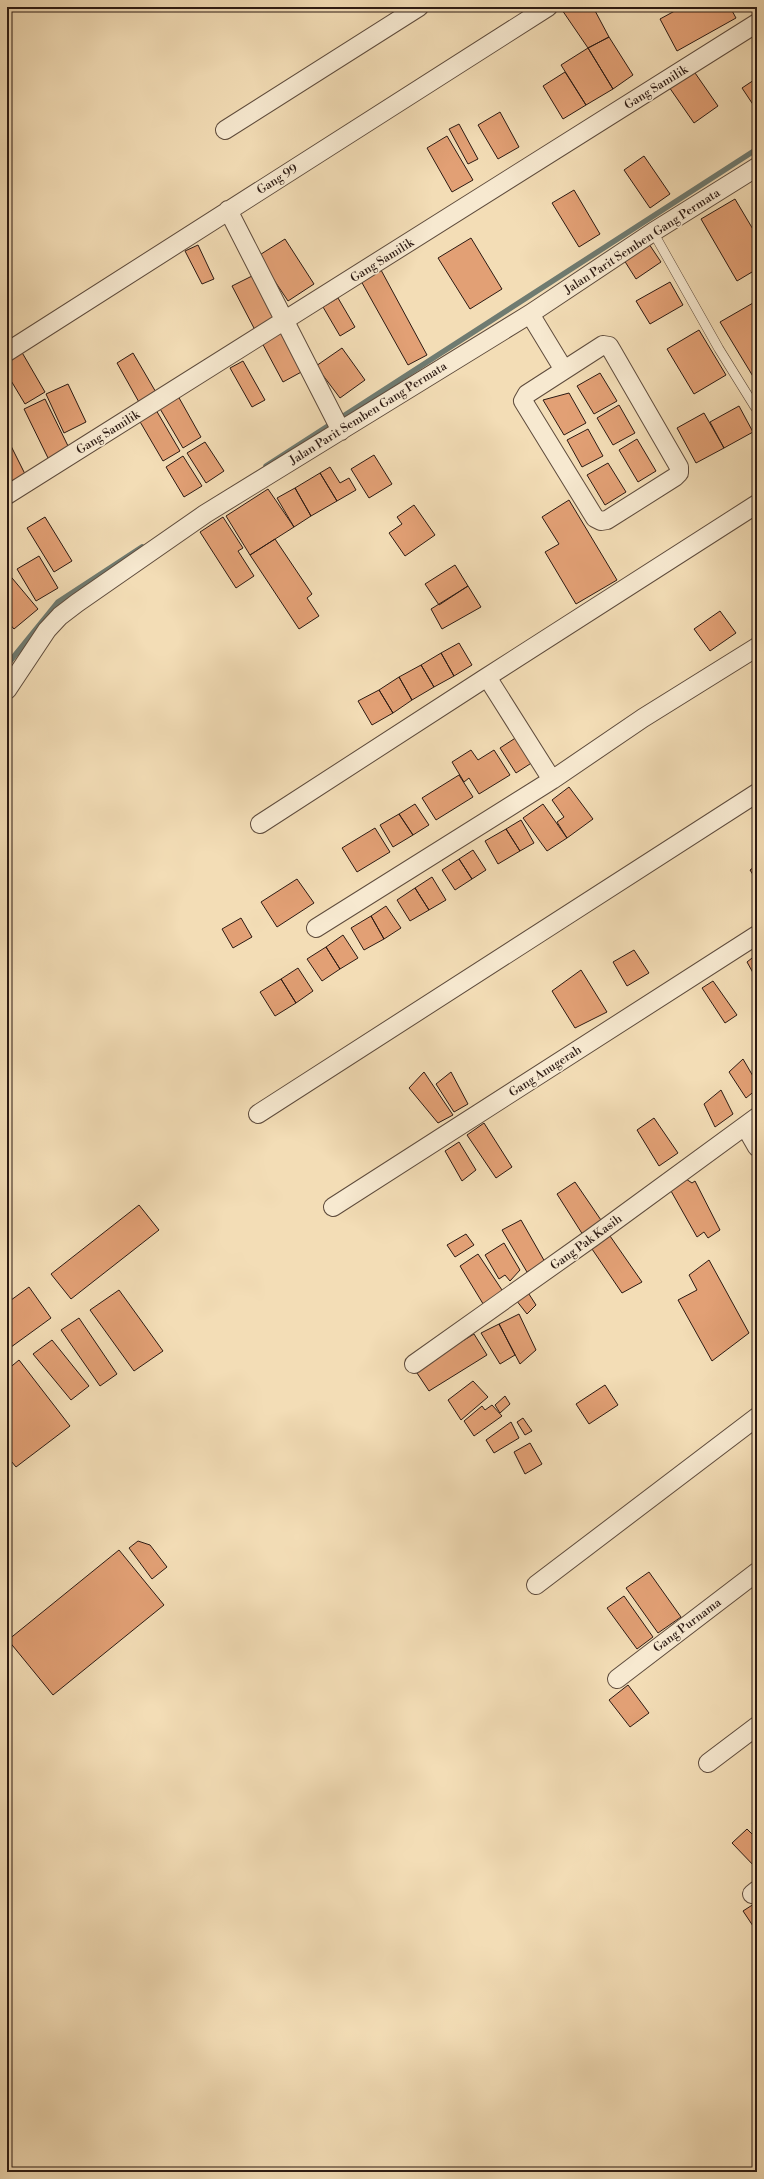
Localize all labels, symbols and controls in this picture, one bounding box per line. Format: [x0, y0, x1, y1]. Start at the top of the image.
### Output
street label: Gang Samilik [622, 62, 691, 113]
street label: Gang 99 [254, 161, 300, 198]
street label: Jalan Parit Semben Gang Permata [561, 185, 724, 298]
street label: Gang Samilik [348, 235, 417, 286]
street label: Jalan Parit Semben Gang Permata [286, 358, 451, 469]
street label: Gang Samilik [74, 407, 143, 458]
street label: Gang Anugerah [506, 1042, 584, 1100]
street label: Gang Pak Kasih [548, 1211, 625, 1273]
street label: Gang Purnama [650, 1594, 725, 1656]

